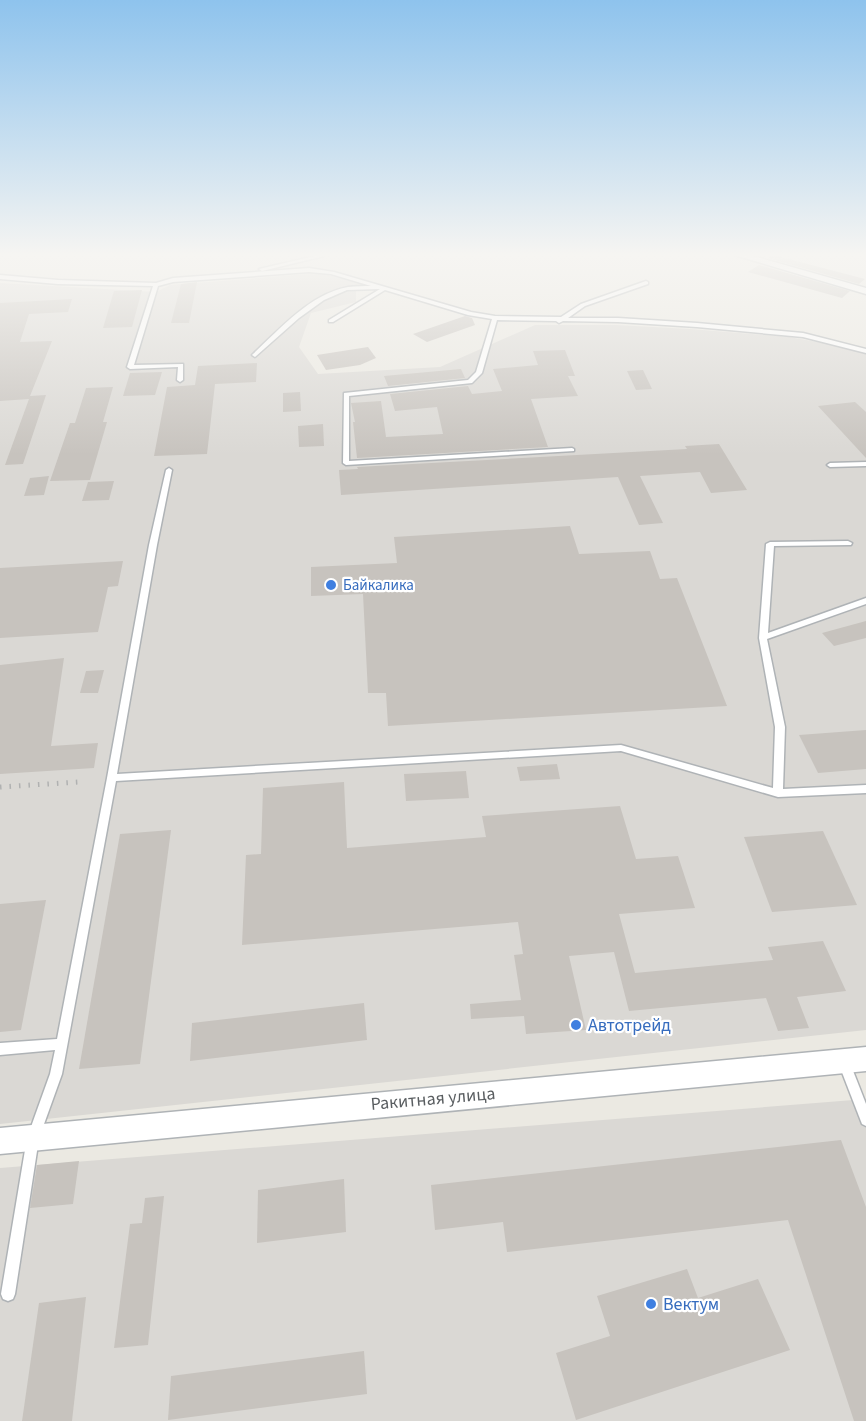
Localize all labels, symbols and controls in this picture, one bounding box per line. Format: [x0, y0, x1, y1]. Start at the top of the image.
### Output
place label: Байкалика [343, 575, 414, 596]
marker: Байкалика [324, 578, 338, 592]
place label: Автотрейд [588, 1013, 671, 1038]
marker: Автотрейд [569, 1018, 583, 1032]
street label: Ракитная улица [370, 1081, 496, 1117]
place label: Вектум [663, 1292, 719, 1317]
marker: Вектум [644, 1297, 658, 1311]

